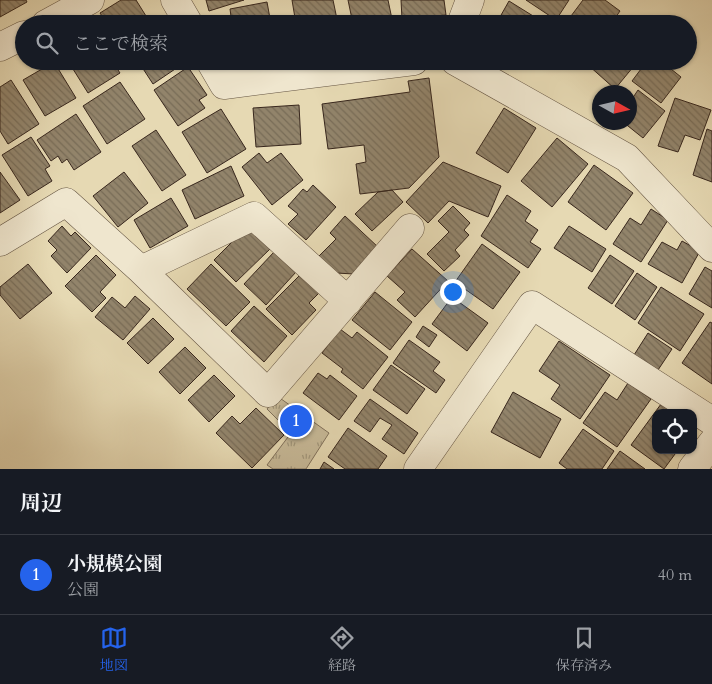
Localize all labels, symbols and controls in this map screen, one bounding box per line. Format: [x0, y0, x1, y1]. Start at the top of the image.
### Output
search box [15, 15, 697, 70]
icon: search [33, 29, 61, 57]
text: ここで検索 [73, 31, 168, 57]
north arrow [592, 85, 637, 130]
your location [440, 279, 466, 305]
pin: 1 [280, 402, 312, 440]
map controls [652, 409, 697, 454]
button: locate [652, 409, 697, 454]
text: 周辺 [20, 489, 62, 518]
text: 小規模公園 [67, 551, 162, 577]
text: 1 [32, 564, 40, 586]
text: 40 m [658, 564, 692, 586]
text: 公園 [67, 579, 99, 601]
tab: 地図 [100, 624, 128, 675]
tab: 経路 [328, 624, 356, 675]
tab: 保存済み [556, 624, 612, 675]

